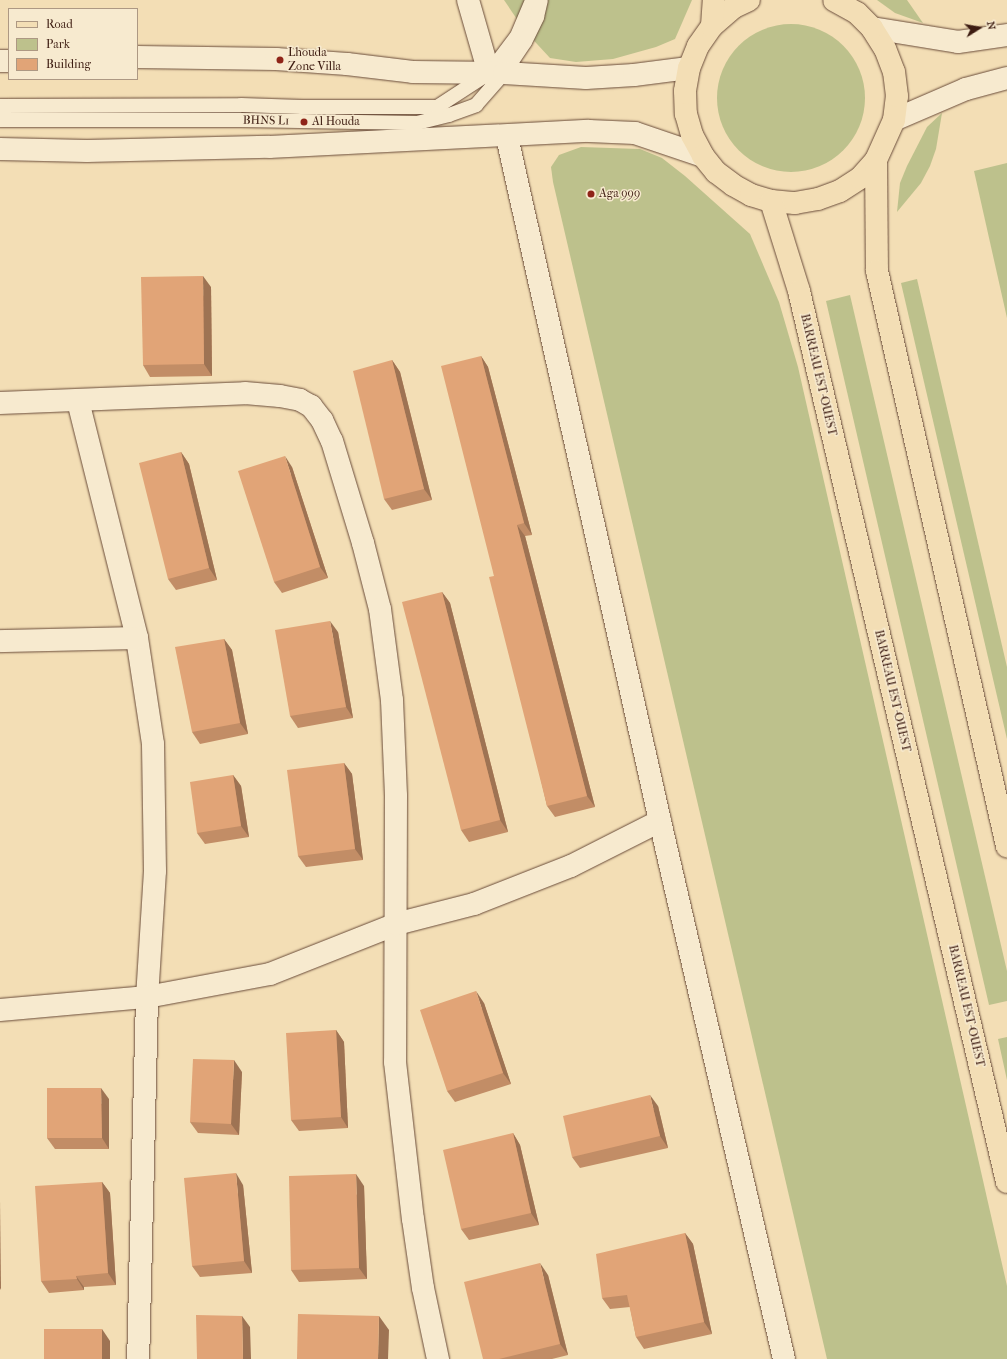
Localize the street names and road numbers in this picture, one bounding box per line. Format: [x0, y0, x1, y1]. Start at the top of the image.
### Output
street label: BHNS L1 [243, 113, 289, 129]
street label: BARREAU EST-OUEST [797, 313, 839, 437]
street label: BARREAU EST-OUEST [871, 629, 913, 753]
street label: BARREAU EST-OUEST [945, 944, 987, 1068]

